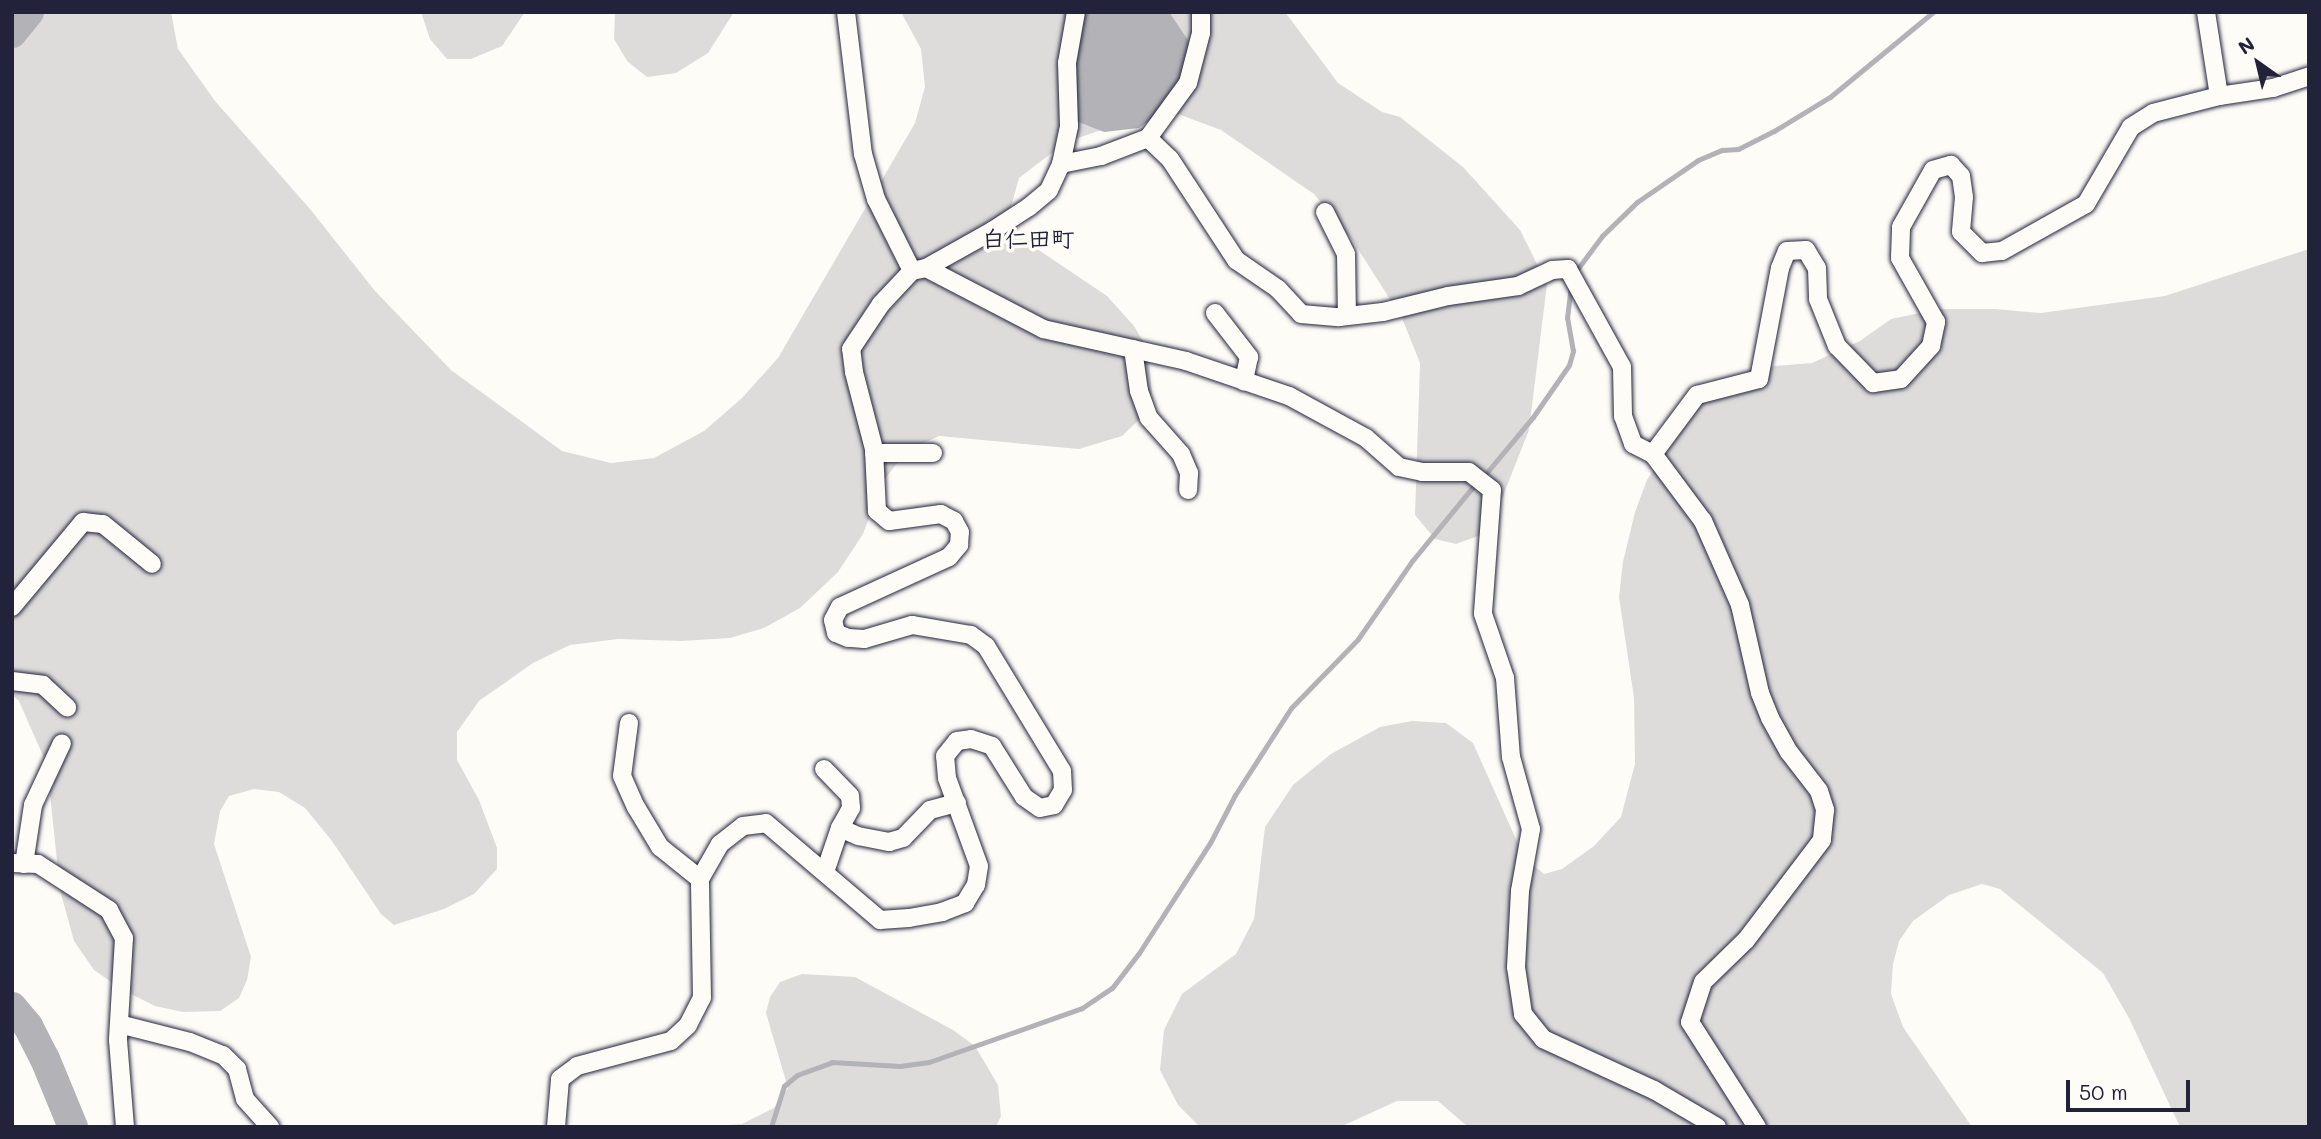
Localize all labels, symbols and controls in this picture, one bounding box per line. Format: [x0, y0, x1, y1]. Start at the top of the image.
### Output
north arrow [2223, 28, 2293, 98]
text: N [2233, 31, 2259, 60]
district label: 白仁田町 [982, 224, 1074, 252]
scale bar [2069, 1066, 2193, 1110]
text: 50 m [2079, 1078, 2128, 1105]

